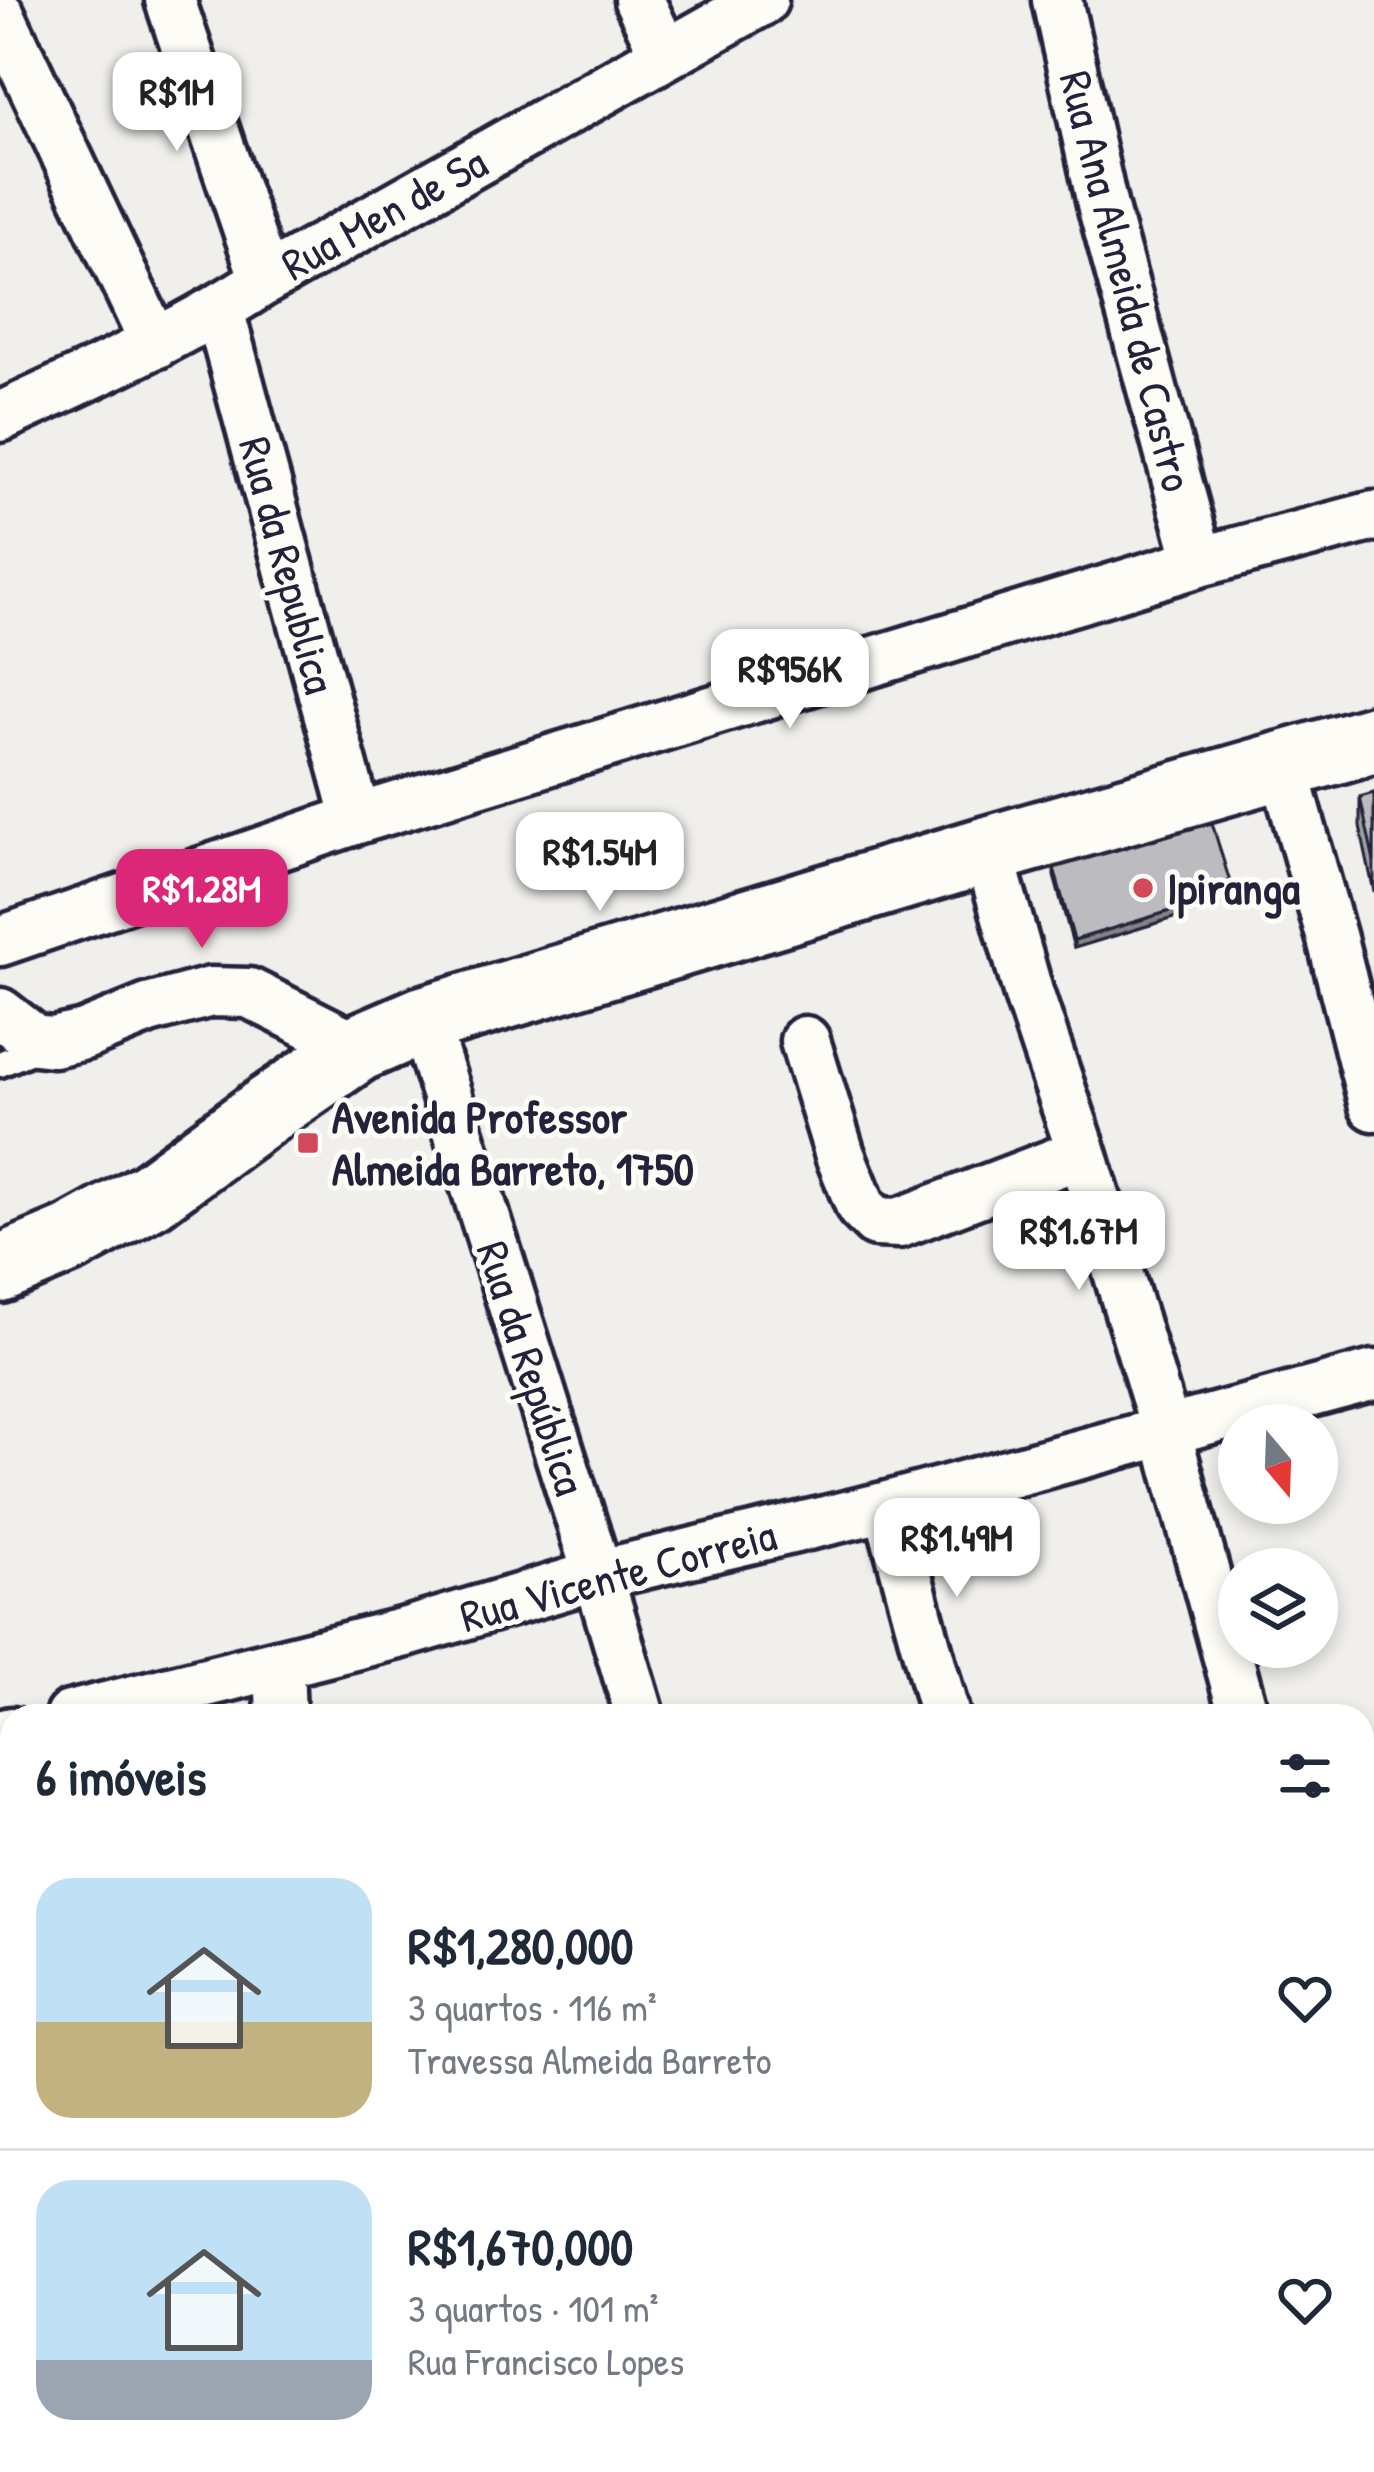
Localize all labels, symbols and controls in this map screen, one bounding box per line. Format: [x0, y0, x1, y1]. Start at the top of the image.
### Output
pin: R$1M [106, 52, 248, 154]
text: R$1M [140, 64, 214, 117]
street label: Rua Ana Almeida de Castro [1046, 64, 1209, 497]
street label: Rua Men de Sa [270, 131, 497, 294]
street label: Rua da Republica [225, 430, 352, 700]
pin: R$956K [692, 629, 888, 731]
text: R$956K [738, 641, 842, 694]
pin: R$1.54M [489, 812, 711, 914]
text: R$1.54M [543, 824, 657, 877]
pin: R$1.28M [91, 849, 313, 951]
place label: Ipiranga [1167, 857, 1300, 919]
text: R$1.28M [143, 861, 261, 914]
marker: Ipiranga [1130, 875, 1156, 901]
place label: Avenida Professor Almeida Barreto, 1750 [332, 1086, 694, 1199]
marker: Avenida Professor Almeida Barreto, 1750 [295, 1130, 321, 1156]
pin: R$1.67M [968, 1191, 1190, 1293]
text: R$1.67M [1020, 1203, 1138, 1256]
street label: Rua da República [463, 1233, 602, 1502]
north arrow [1218, 1404, 1338, 1524]
map controls [1218, 1404, 1338, 1668]
pin: R$1.49M [846, 1498, 1068, 1600]
street label: Rua Vicente Correia [453, 1503, 782, 1646]
text: R$1.49M [901, 1510, 1013, 1563]
button: layers [1218, 1548, 1338, 1668]
text: 6 imóveis [36, 1742, 207, 1811]
icon: filters [1272, 1743, 1338, 1809]
text: R$1,280,000 [408, 1911, 633, 1980]
icon: home [132, 1926, 276, 2070]
icon: heart [1272, 1965, 1338, 2031]
text: 3 quartos · 116 m² [408, 1980, 657, 2033]
text: Travessa Almeida Barreto [408, 2033, 771, 2086]
text: R$1,670,000 [408, 2212, 633, 2281]
icon: home [132, 2228, 276, 2372]
icon: heart [1272, 2267, 1338, 2333]
text: 3 quartos · 101 m² [408, 2281, 659, 2334]
text: Rua Francisco Lopes [408, 2334, 684, 2387]

